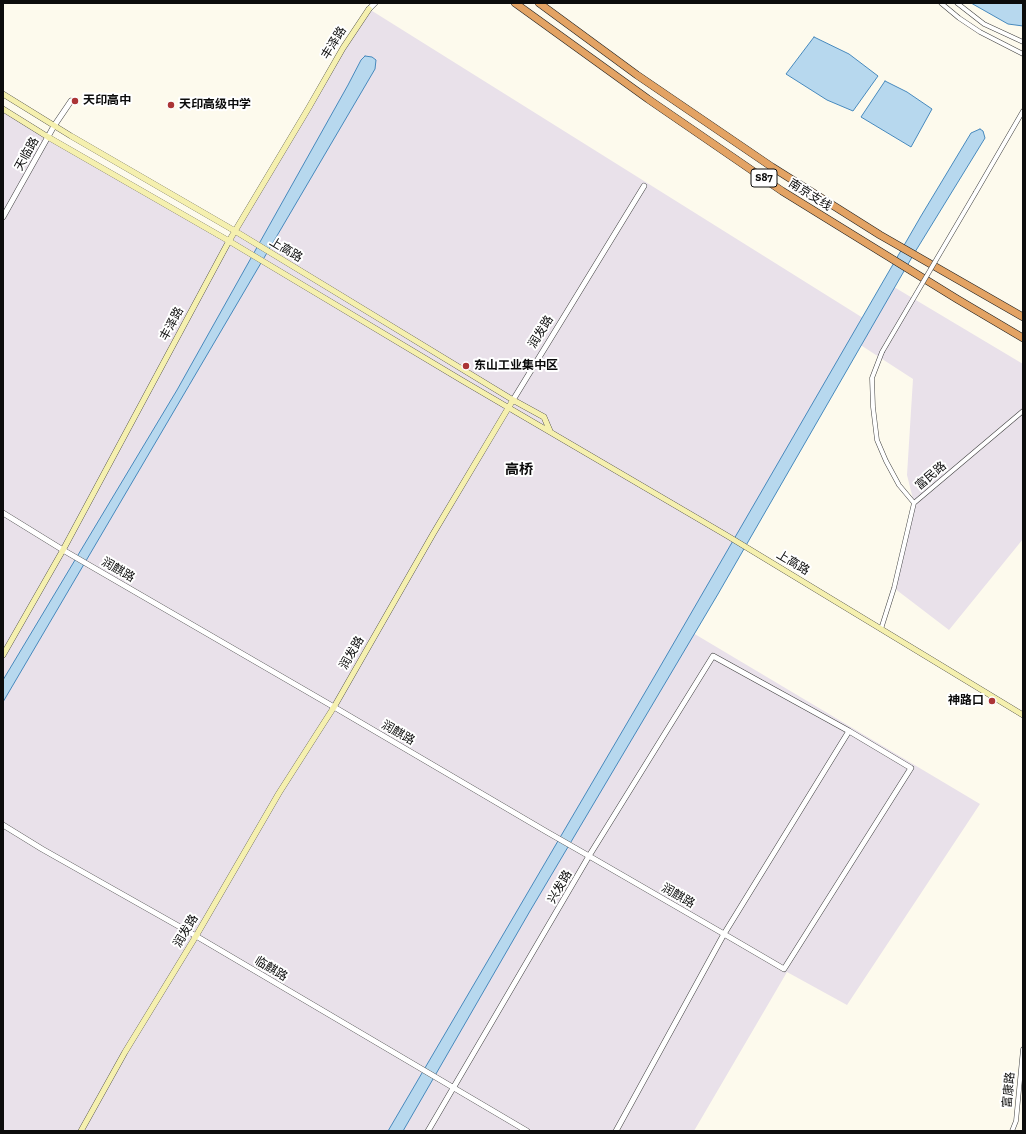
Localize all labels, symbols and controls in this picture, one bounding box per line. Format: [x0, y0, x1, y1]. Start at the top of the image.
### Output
street label: 丰泽路 [318, 24, 350, 62]
place label: 天印高中 [83, 94, 131, 108]
marker: 天印高中 [70, 96, 80, 106]
place label: 天印高级中学 [179, 98, 251, 112]
marker: 天印高级中学 [166, 100, 176, 110]
street label: 天临路 [12, 135, 42, 173]
road number: S87 [751, 169, 777, 187]
street label: 南京支线 [786, 176, 834, 214]
street label: 上高路 [267, 235, 305, 265]
street label: 丰泽路 [157, 305, 187, 343]
street label: 润发路 [525, 313, 557, 351]
place label: 东山工业集中区 [474, 359, 558, 373]
marker: 东山工业集中区 [461, 361, 471, 371]
street label: 富民路 [913, 459, 949, 493]
district label: 高桥 [505, 462, 533, 478]
street label: 上高路 [774, 548, 812, 578]
street label: 润麒路 [99, 555, 137, 585]
street label: 润发路 [337, 634, 367, 672]
place label: 神路口 [948, 694, 984, 708]
marker: 神路口 [987, 696, 997, 706]
street label: 润麒路 [379, 718, 417, 748]
street label: 兴发路 [545, 868, 575, 906]
street label: 润麒路 [659, 881, 697, 911]
street label: 润发路 [171, 912, 201, 950]
street label: 临麒路 [252, 954, 290, 984]
street label: 富康路 [1000, 1071, 1018, 1109]

